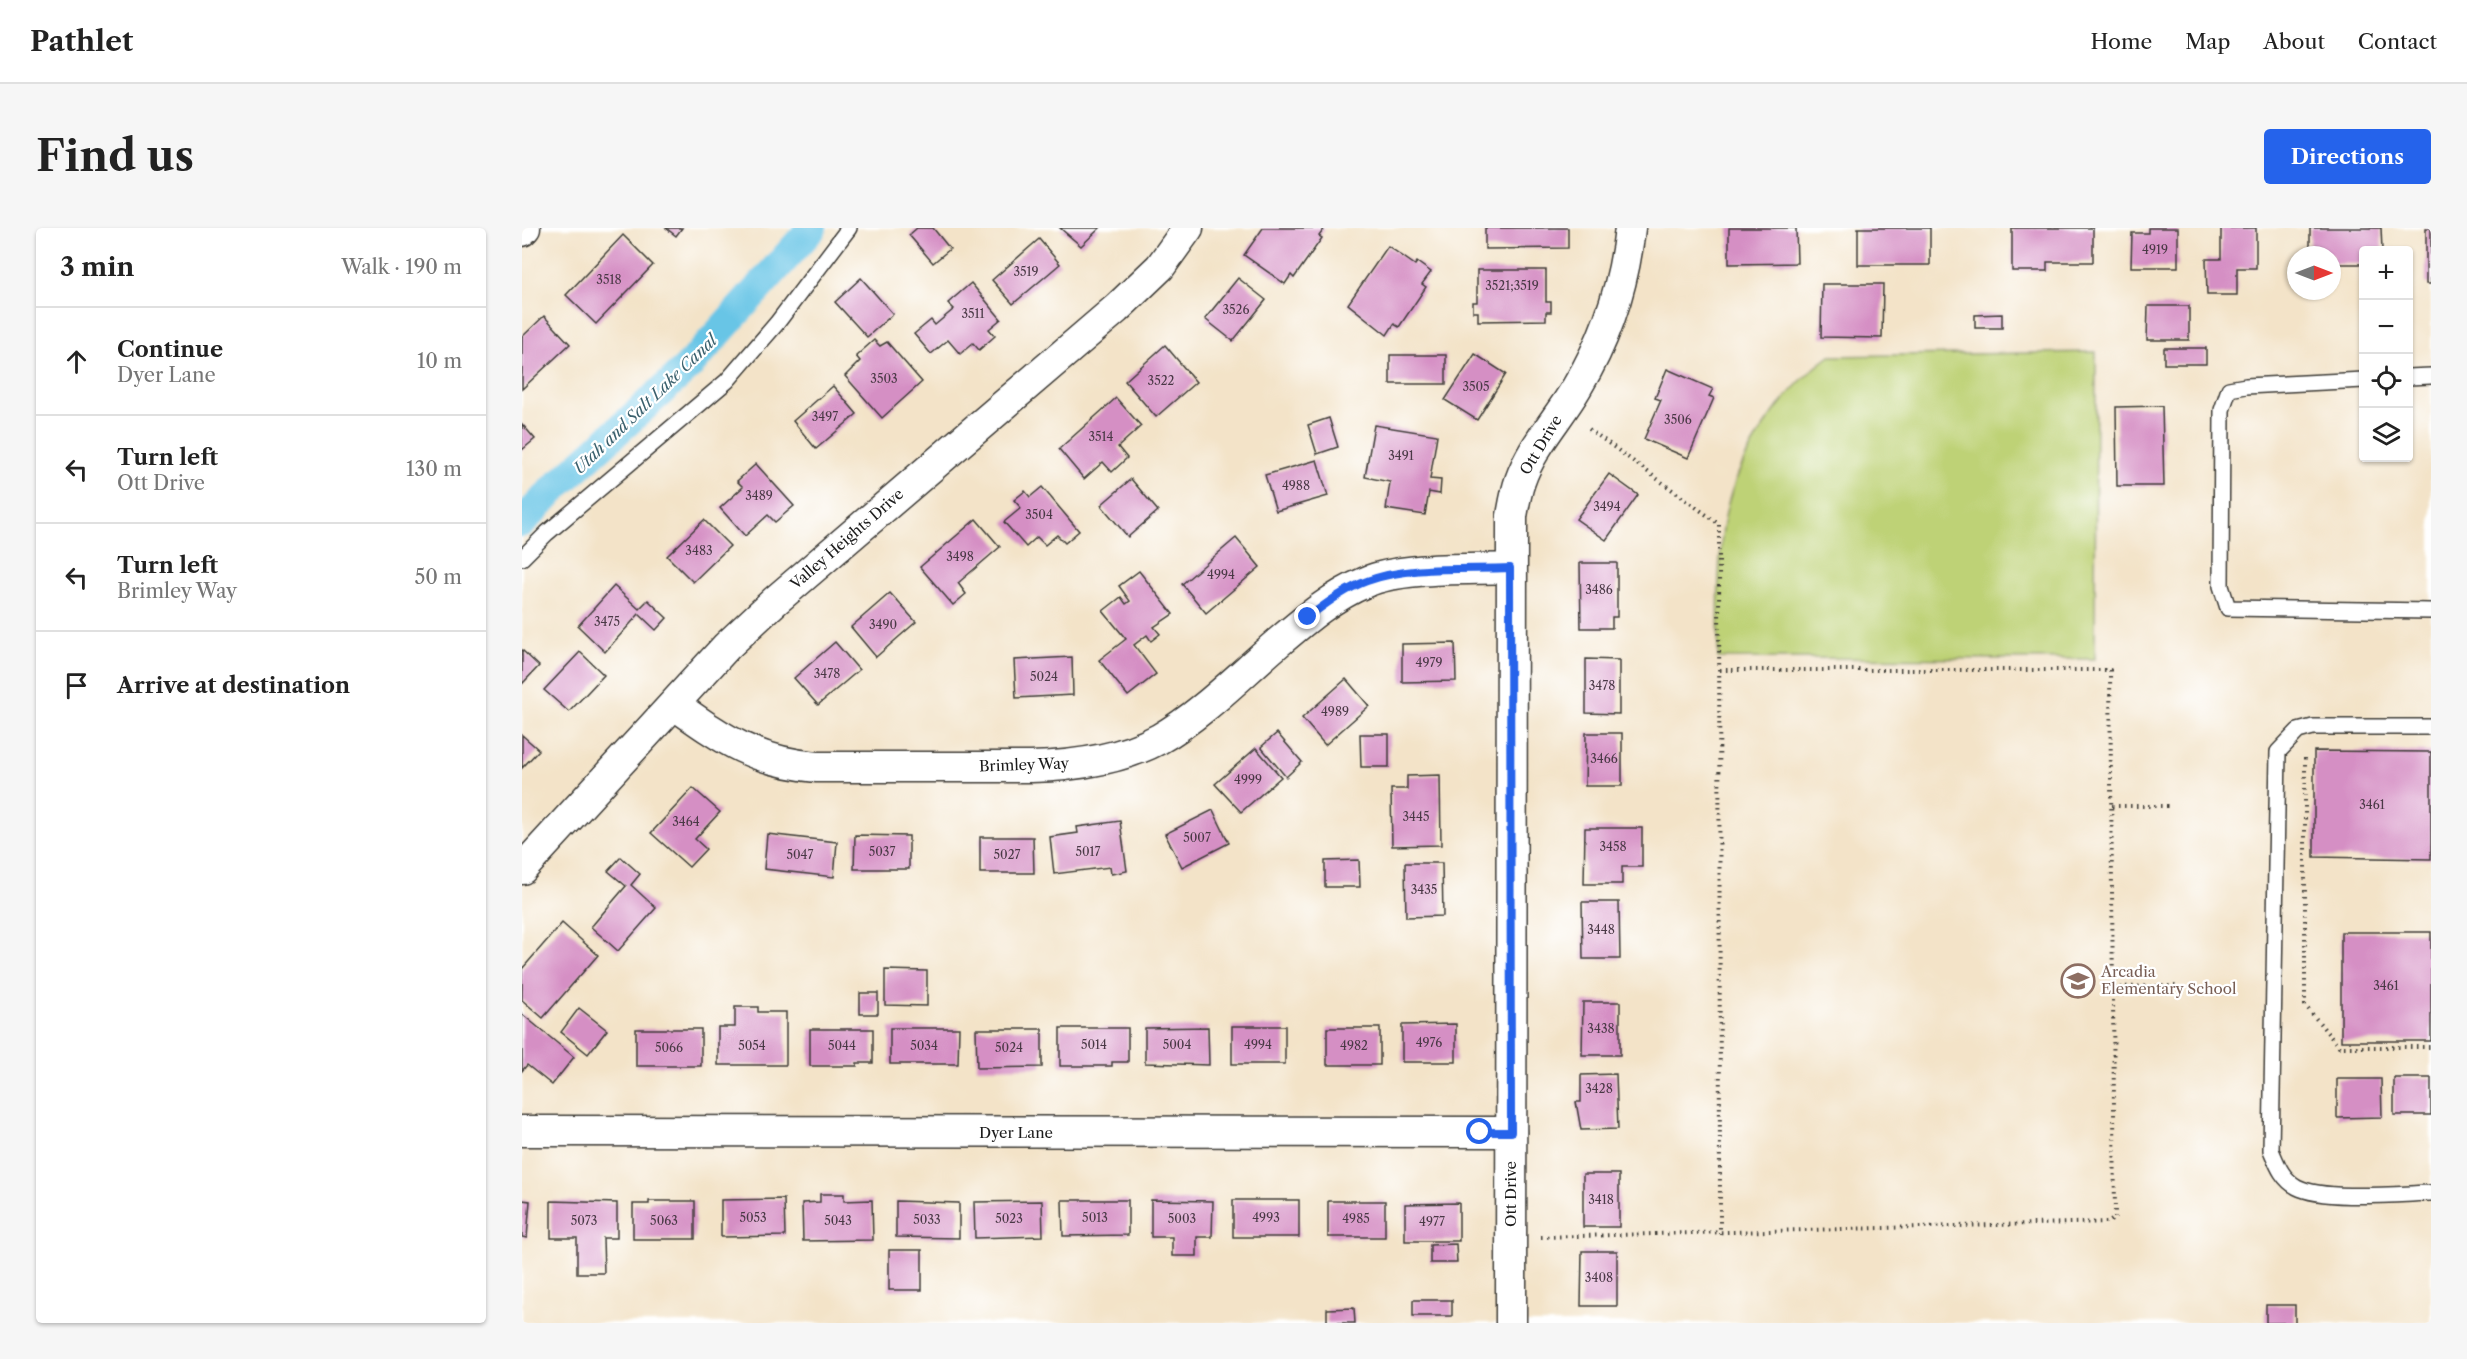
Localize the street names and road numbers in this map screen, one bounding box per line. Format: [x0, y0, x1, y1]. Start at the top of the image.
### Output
street label: Ott Drive [1515, 412, 1566, 478]
street label: Valley Heights Drive [785, 484, 907, 594]
street label: Brimley Way [979, 753, 1070, 776]
street label: Dyer Lane [979, 1123, 1053, 1142]
street label: Ott Drive [1501, 1161, 1520, 1227]

